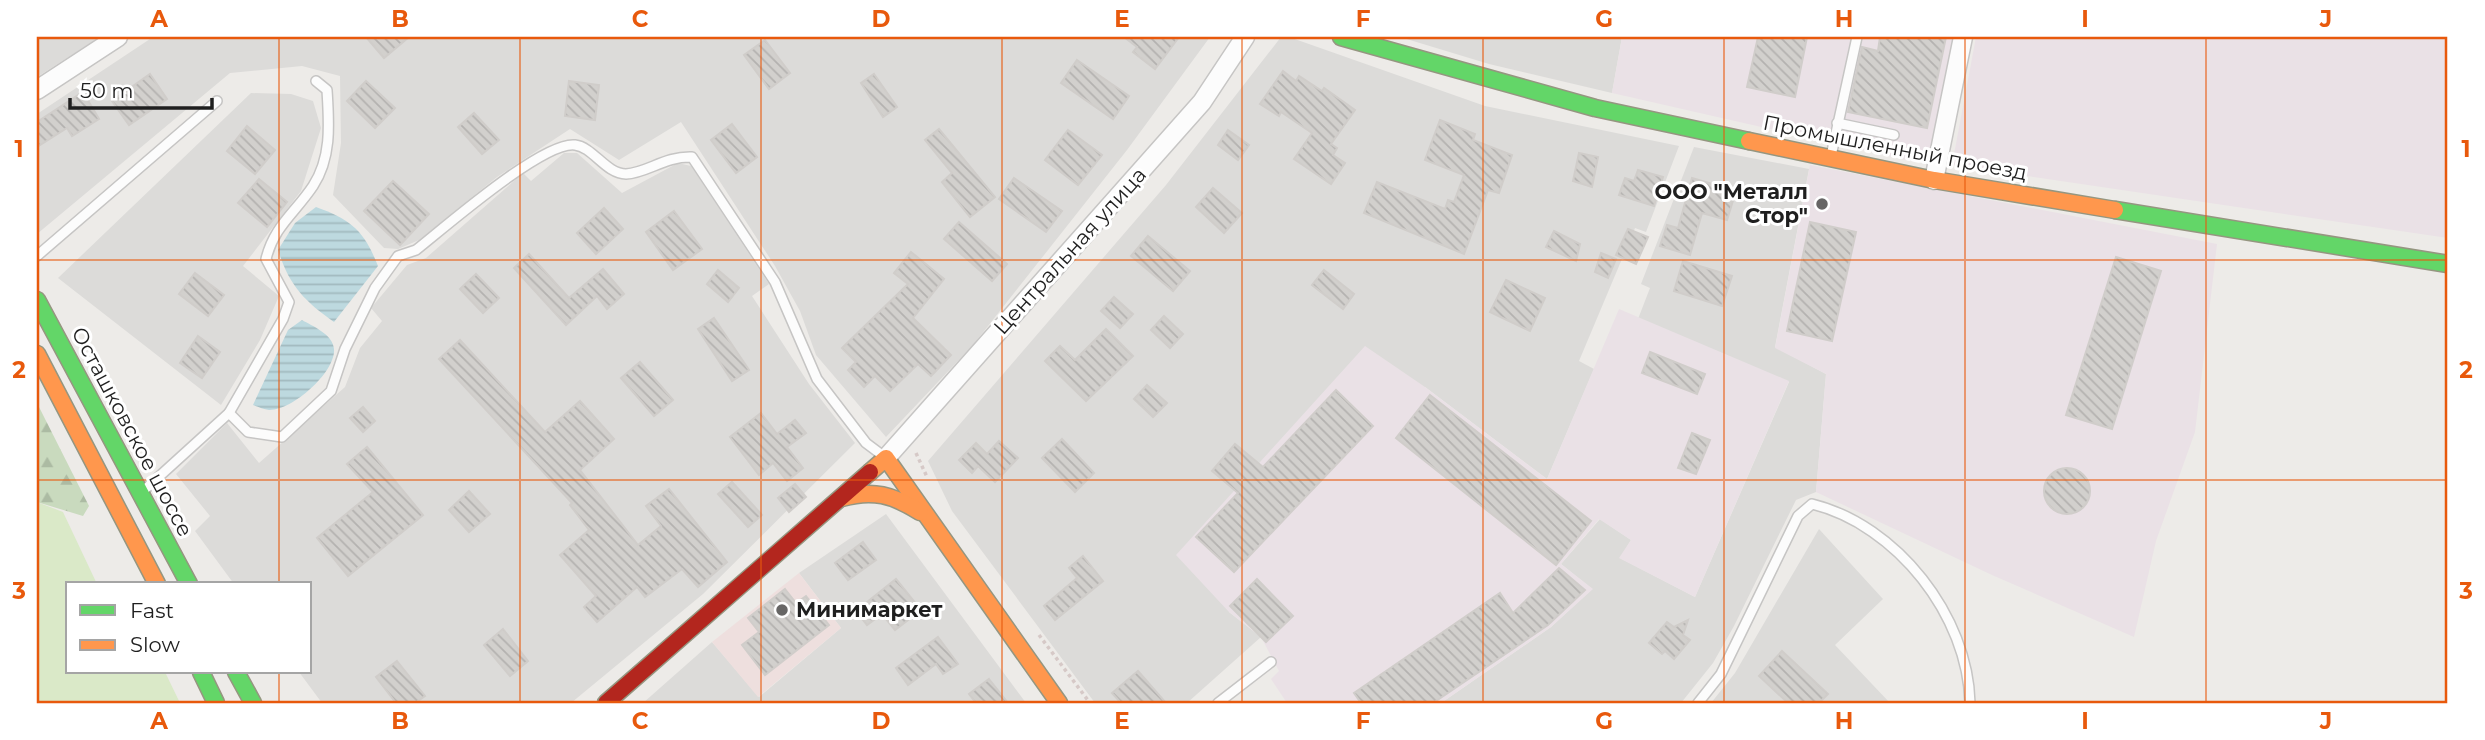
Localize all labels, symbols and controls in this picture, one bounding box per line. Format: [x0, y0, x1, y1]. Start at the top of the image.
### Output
text: A [149, 5, 168, 33]
text: B [391, 5, 409, 33]
text: C [632, 5, 649, 33]
text: D [872, 5, 891, 33]
text: E [1114, 5, 1130, 33]
text: F [1356, 5, 1371, 33]
text: G [1595, 5, 1613, 33]
text: H [1835, 5, 1853, 33]
text: I [2081, 5, 2089, 33]
text: J [2319, 5, 2332, 33]
scale bar [70, 66, 212, 110]
text: 50 m [80, 78, 134, 103]
street label: Промышленный проезд [1761, 110, 2029, 185]
text: 1 [14, 135, 24, 163]
text: 1 [2461, 135, 2471, 163]
street label: Центральная улица [988, 162, 1151, 339]
place label: ООО "Металл Стор" [1655, 179, 1808, 228]
marker: ООО "Металл Стор" [1814, 196, 1830, 212]
street label: Осташковское шоссе [67, 323, 198, 541]
text: 2 [12, 356, 26, 384]
text: 2 [2459, 356, 2473, 384]
text: 3 [11, 577, 26, 605]
text: 3 [2458, 577, 2473, 605]
legend [66, 582, 312, 674]
place label: Минимаркет [796, 597, 943, 622]
text: Fast [130, 598, 174, 623]
marker: Минимаркет [774, 602, 790, 618]
text: Slow [130, 632, 180, 657]
text: A [149, 707, 168, 735]
text: B [391, 707, 409, 735]
text: C [632, 707, 649, 735]
text: D [872, 707, 891, 735]
text: E [1114, 707, 1130, 735]
text: F [1356, 707, 1371, 735]
text: G [1595, 707, 1613, 735]
text: H [1835, 707, 1853, 735]
text: I [2081, 707, 2089, 735]
text: J [2319, 707, 2332, 735]

